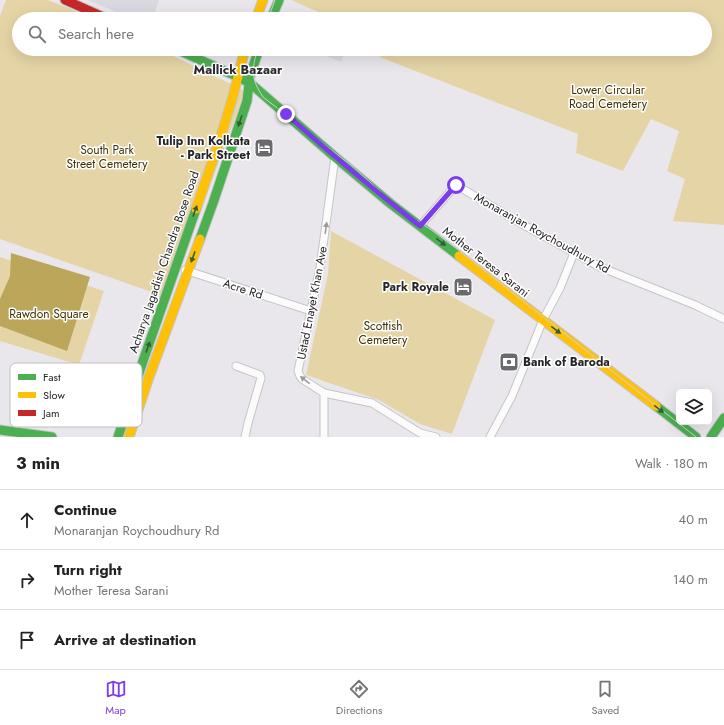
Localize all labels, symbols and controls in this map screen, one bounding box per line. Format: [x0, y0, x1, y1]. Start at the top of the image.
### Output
search box [12, 12, 712, 56]
icon: search [26, 23, 48, 45]
text: Search here [58, 23, 134, 45]
district label: Mallick Bazaar [194, 60, 283, 79]
park label: Lower Circular Road Cemetery [569, 81, 648, 113]
route end [277, 105, 295, 123]
one-way arrow [237, 115, 243, 127]
place label: Tulip Inn Kolkata - Park Street [157, 132, 250, 164]
hotel icon: Tulip Inn Kolkata - Park Street [253, 137, 275, 159]
park label: South Park Street Cemetery [67, 141, 148, 173]
street label: Acharya Jagadish Chandra Bose Road [124, 169, 204, 355]
route start [447, 176, 465, 194]
street label: Monaranjan Roychoudhury Rd [471, 188, 613, 278]
one-way arrow [192, 204, 198, 216]
one-way arrow [323, 222, 329, 234]
street label: Mother Teresa Sarani [439, 222, 533, 302]
one-way arrow [436, 238, 447, 247]
street label: Ustad Enayet Khan Ave [292, 245, 332, 361]
one-way arrow [190, 251, 196, 263]
street label: Acre Rd [221, 274, 265, 304]
hotel icon: Park Royale [452, 276, 474, 298]
place label: Park Royale [382, 278, 449, 296]
park label: Rawdon Square [9, 305, 89, 323]
park label: Scottish Cemetery [359, 317, 408, 349]
one-way arrow [550, 326, 561, 334]
one-way arrow [145, 341, 151, 353]
bank icon: Bank of Baroda [498, 351, 520, 373]
place label: Bank of Baroda [523, 353, 610, 371]
legend [10, 363, 142, 427]
text: Fast [43, 369, 61, 385]
one-way arrow [299, 376, 310, 384]
text: Slow [43, 387, 65, 403]
map controls [676, 389, 712, 425]
button: layers [676, 389, 712, 425]
text: Jam [41, 405, 60, 421]
one-way arrow [653, 405, 664, 413]
text: 3 min [16, 451, 60, 475]
text: Walk · 180 m [635, 454, 708, 473]
text: Continue [54, 499, 117, 521]
icon: ahead [16, 509, 38, 531]
text: 40 m [679, 510, 708, 529]
text: Monaranjan Roychoudhury Rd [54, 521, 219, 540]
text: Turn right [54, 559, 122, 581]
icon: right [16, 569, 38, 591]
text: 140 m [673, 570, 708, 589]
text: Mother Teresa Sarani [54, 581, 169, 600]
icon: arrive [16, 629, 38, 651]
text: Arrive at destination [54, 629, 196, 651]
tab: Map [105, 678, 127, 718]
tab: Directions [336, 678, 382, 718]
tab: Saved [592, 678, 619, 718]

